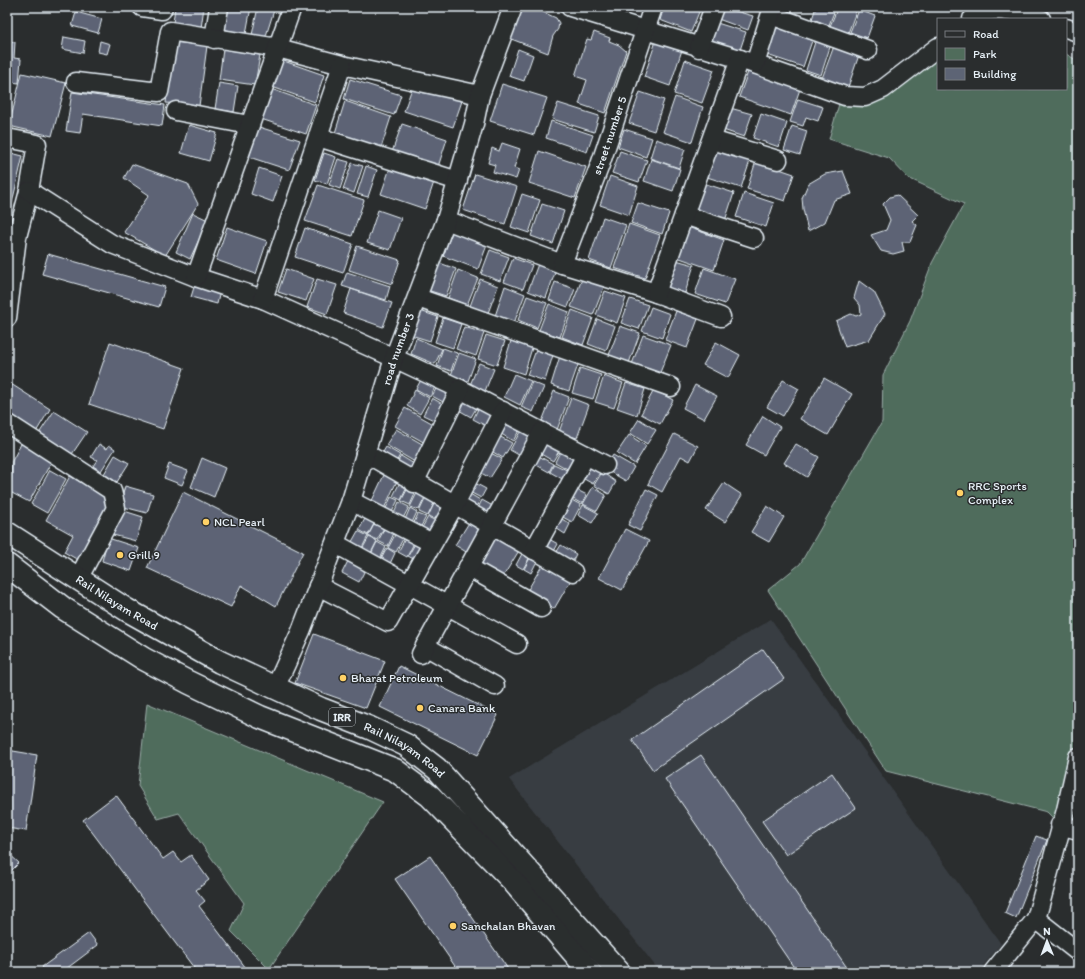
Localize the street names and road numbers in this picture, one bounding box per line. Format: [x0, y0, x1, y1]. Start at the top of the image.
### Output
street label: street number 5 [590, 95, 630, 177]
street label: road number 3 [379, 311, 417, 387]
street label: Rail Nilayam Road [73, 572, 161, 633]
road number: IRR [329, 708, 355, 726]
street label: Rail Nilayam Road [362, 719, 449, 781]

